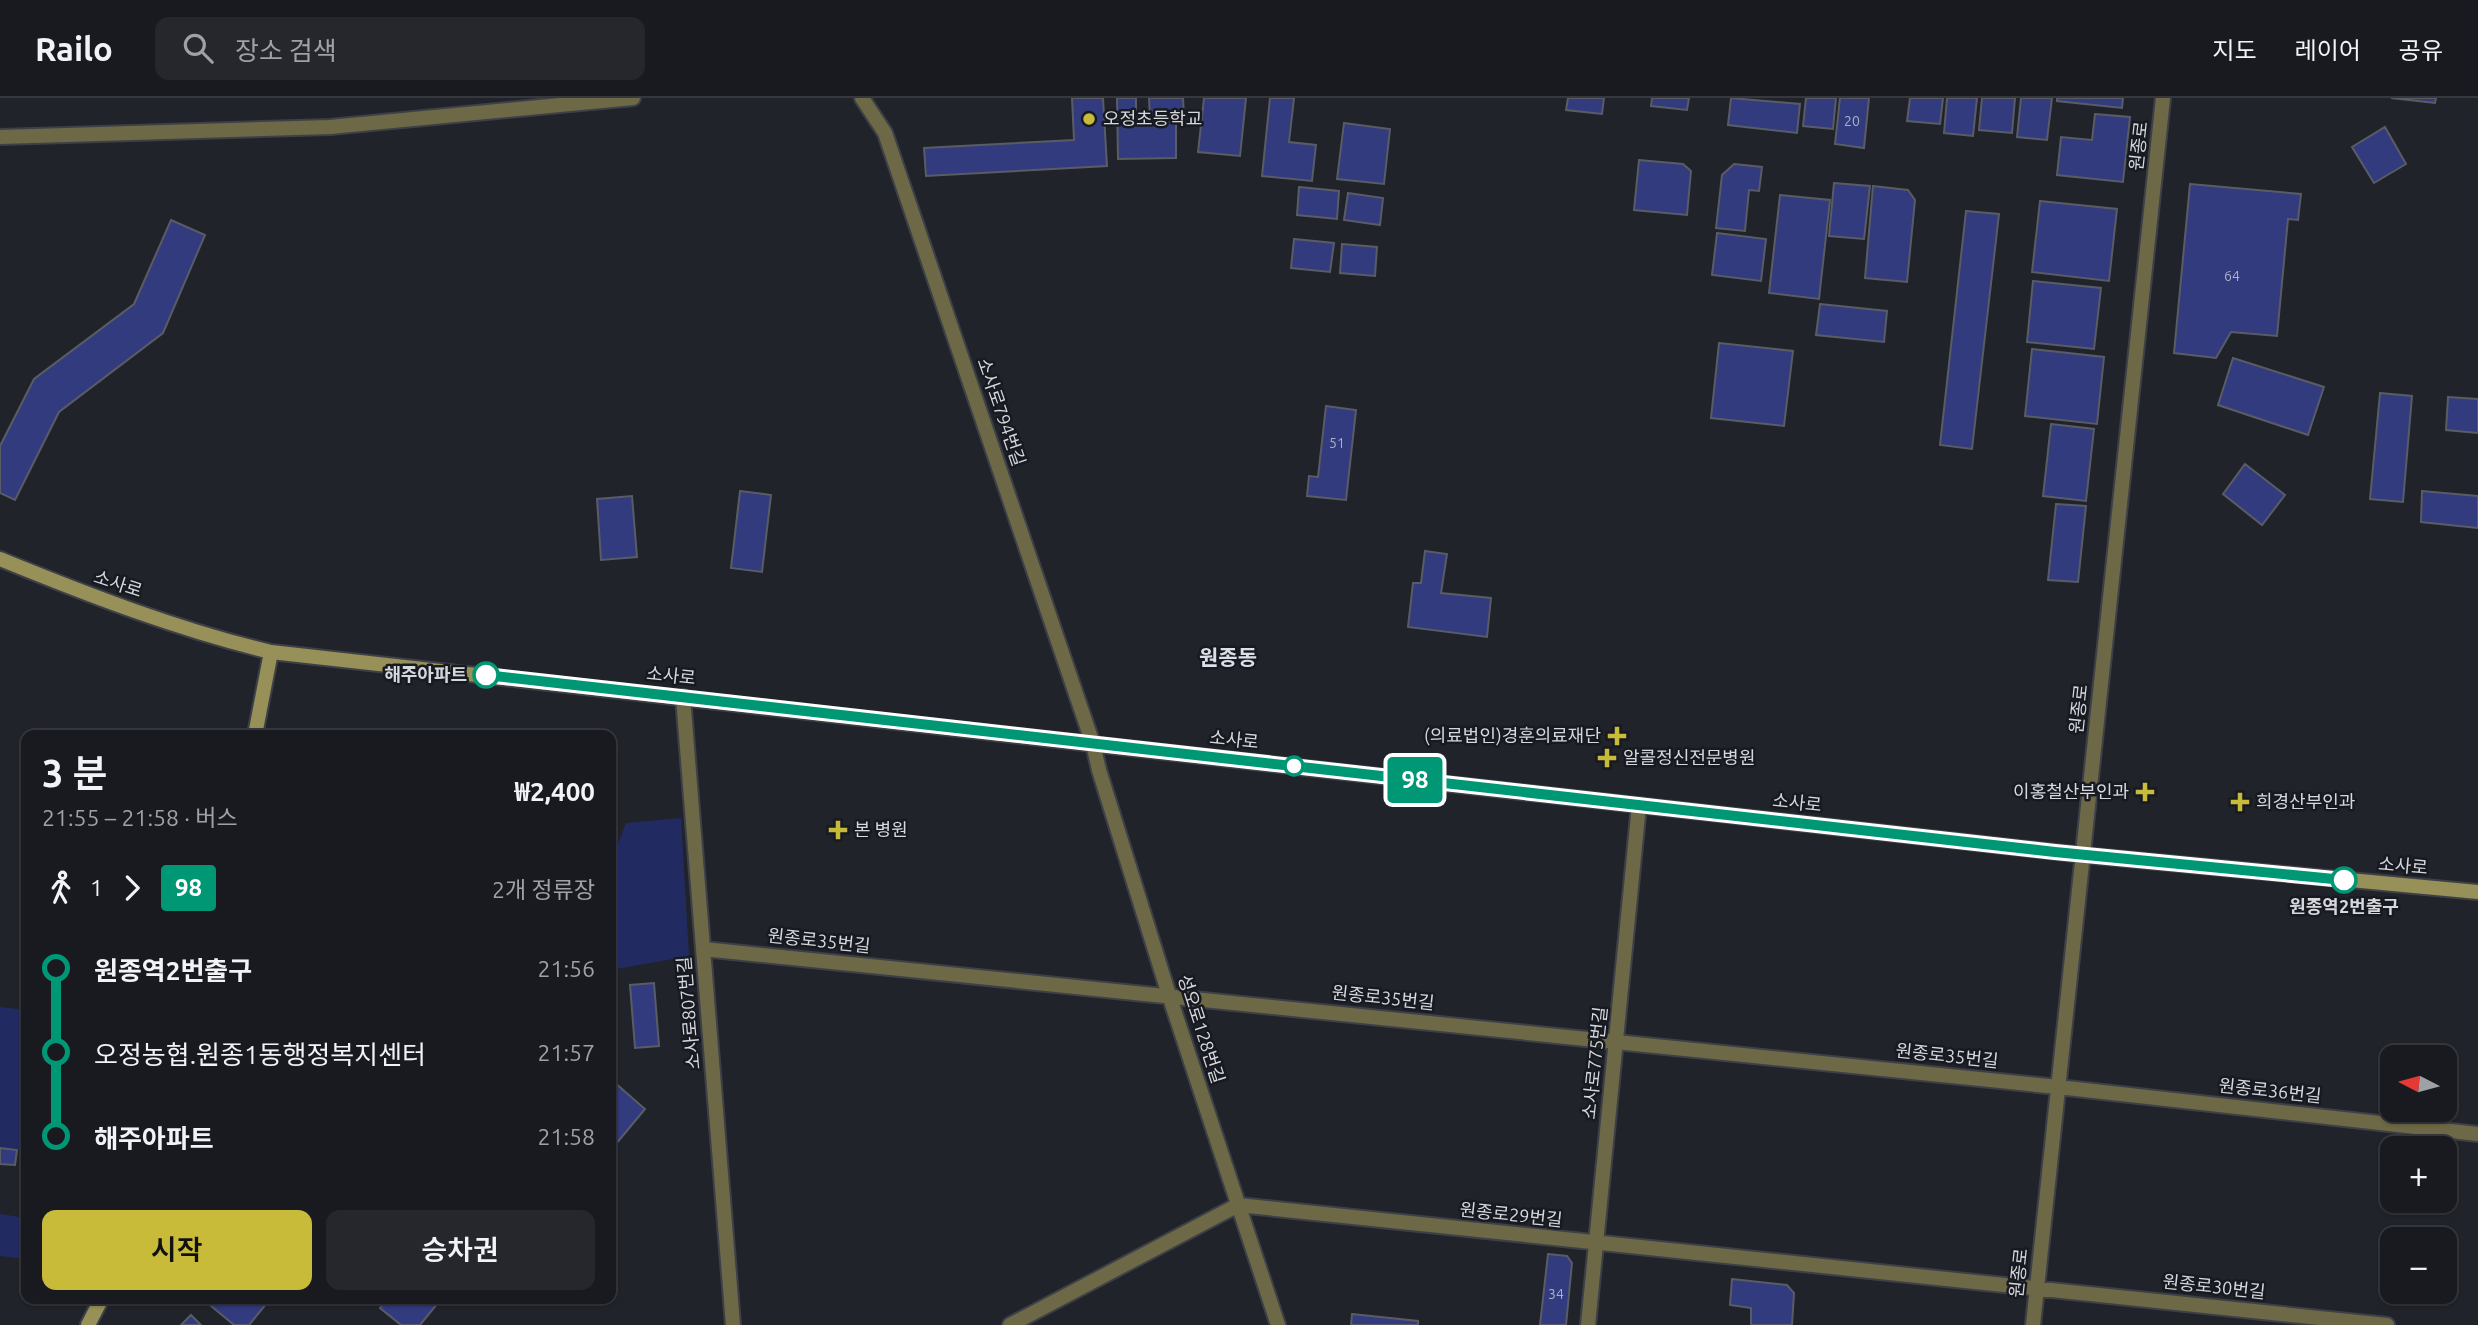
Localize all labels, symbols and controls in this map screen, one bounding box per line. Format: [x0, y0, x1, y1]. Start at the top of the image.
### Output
search box [155, 17, 645, 80]
icon: search [179, 29, 217, 67]
text: Railo [35, 30, 113, 67]
text: 장소 검색 [235, 36, 337, 65]
text: 지도 [2212, 37, 2257, 64]
text: 레이어 [2295, 37, 2361, 64]
text: 공유 [2399, 37, 2443, 64]
place label: 오정초등학교 [1103, 108, 1202, 128]
marker: 오정초등학교 [1081, 111, 1097, 127]
house number: 20 [1844, 113, 1860, 129]
street label: 원종로 [2125, 120, 2151, 172]
house number: 64 [2224, 268, 2240, 284]
street label: 소사로794번길 [974, 355, 1030, 468]
house number: 51 [1329, 435, 1345, 451]
street label: 소사로 [92, 566, 145, 600]
district label: 원종동 [1199, 645, 1257, 669]
marker: 해주아파트 [473, 662, 499, 688]
street label: 소사로 [645, 662, 697, 688]
place label: 해주아파트 [384, 664, 467, 684]
street label: 원종로 [2065, 683, 2091, 735]
place label: (의료법인)경훈의료재단 [1424, 725, 1601, 746]
street label: 소사로 [1208, 726, 1260, 752]
marker: (의료법인)경훈의료재단 [1607, 726, 1627, 746]
place label: 알콜정신전문병원 [1623, 747, 1755, 767]
marker: 알콜정신전문병원 [1597, 748, 1617, 768]
text: 3 분 [42, 752, 107, 794]
unlabelled marker [1284, 756, 1304, 776]
line badge: 98 [1384, 757, 1446, 803]
text: 98 [1401, 766, 1429, 793]
text: ₩2,400 [515, 777, 595, 806]
place label: 이홍철산부인과 [2013, 781, 2129, 801]
marker: 이홍철산부인과 [2135, 782, 2155, 802]
street label: 소사로 [1771, 789, 1823, 815]
place label: 희경산부인과 [2256, 791, 2356, 811]
marker: 희경산부인과 [2230, 792, 2250, 812]
text: 21:55 – 21:58 · 버스 [42, 805, 238, 830]
place label: 본 병원 [854, 819, 908, 839]
marker: 본 병원 [828, 820, 848, 840]
street label: 소사로 [2377, 853, 2429, 877]
marker: 원종역2번출구 [2331, 867, 2357, 893]
icon: walk [42, 869, 80, 907]
icon: forward [113, 869, 151, 907]
text: 98 [175, 874, 202, 901]
text: 1 [90, 875, 103, 900]
text: 2개 정류장 [492, 877, 595, 902]
place label: 원종역2번출구 [2289, 896, 2399, 916]
street label: 원종로35번길 [767, 925, 871, 955]
text: 원종역2번출구 [94, 956, 252, 985]
text: 21:56 [537, 956, 595, 981]
street label: 소사로807번길 [673, 956, 703, 1070]
street label: 성오로128번길 [1175, 972, 1229, 1086]
street label: 원종로35번길 [1331, 982, 1435, 1012]
street label: 소사로775번길 [1578, 1006, 1610, 1120]
text: 오정농협.원종1동행정복지센터 [94, 1040, 426, 1069]
text: 21:57 [537, 1040, 595, 1065]
street label: 원종로35번길 [1895, 1040, 1999, 1070]
north arrow [2380, 1045, 2457, 1122]
map controls [2380, 1045, 2457, 1304]
street label: 원종로36번길 [2218, 1075, 2322, 1105]
text: 해주아파트 [94, 1124, 214, 1153]
text: 21:58 [537, 1124, 595, 1149]
button: + [2380, 1136, 2457, 1213]
street label: 원종로29번길 [1459, 1199, 1563, 1229]
button: 시작 [42, 1210, 312, 1290]
button: 승차권 [326, 1210, 595, 1290]
button: − [2380, 1227, 2457, 1304]
street label: 원종로 [2005, 1247, 2031, 1299]
street label: 원종로30번길 [2162, 1271, 2266, 1301]
house number: 34 [1548, 1286, 1564, 1302]

